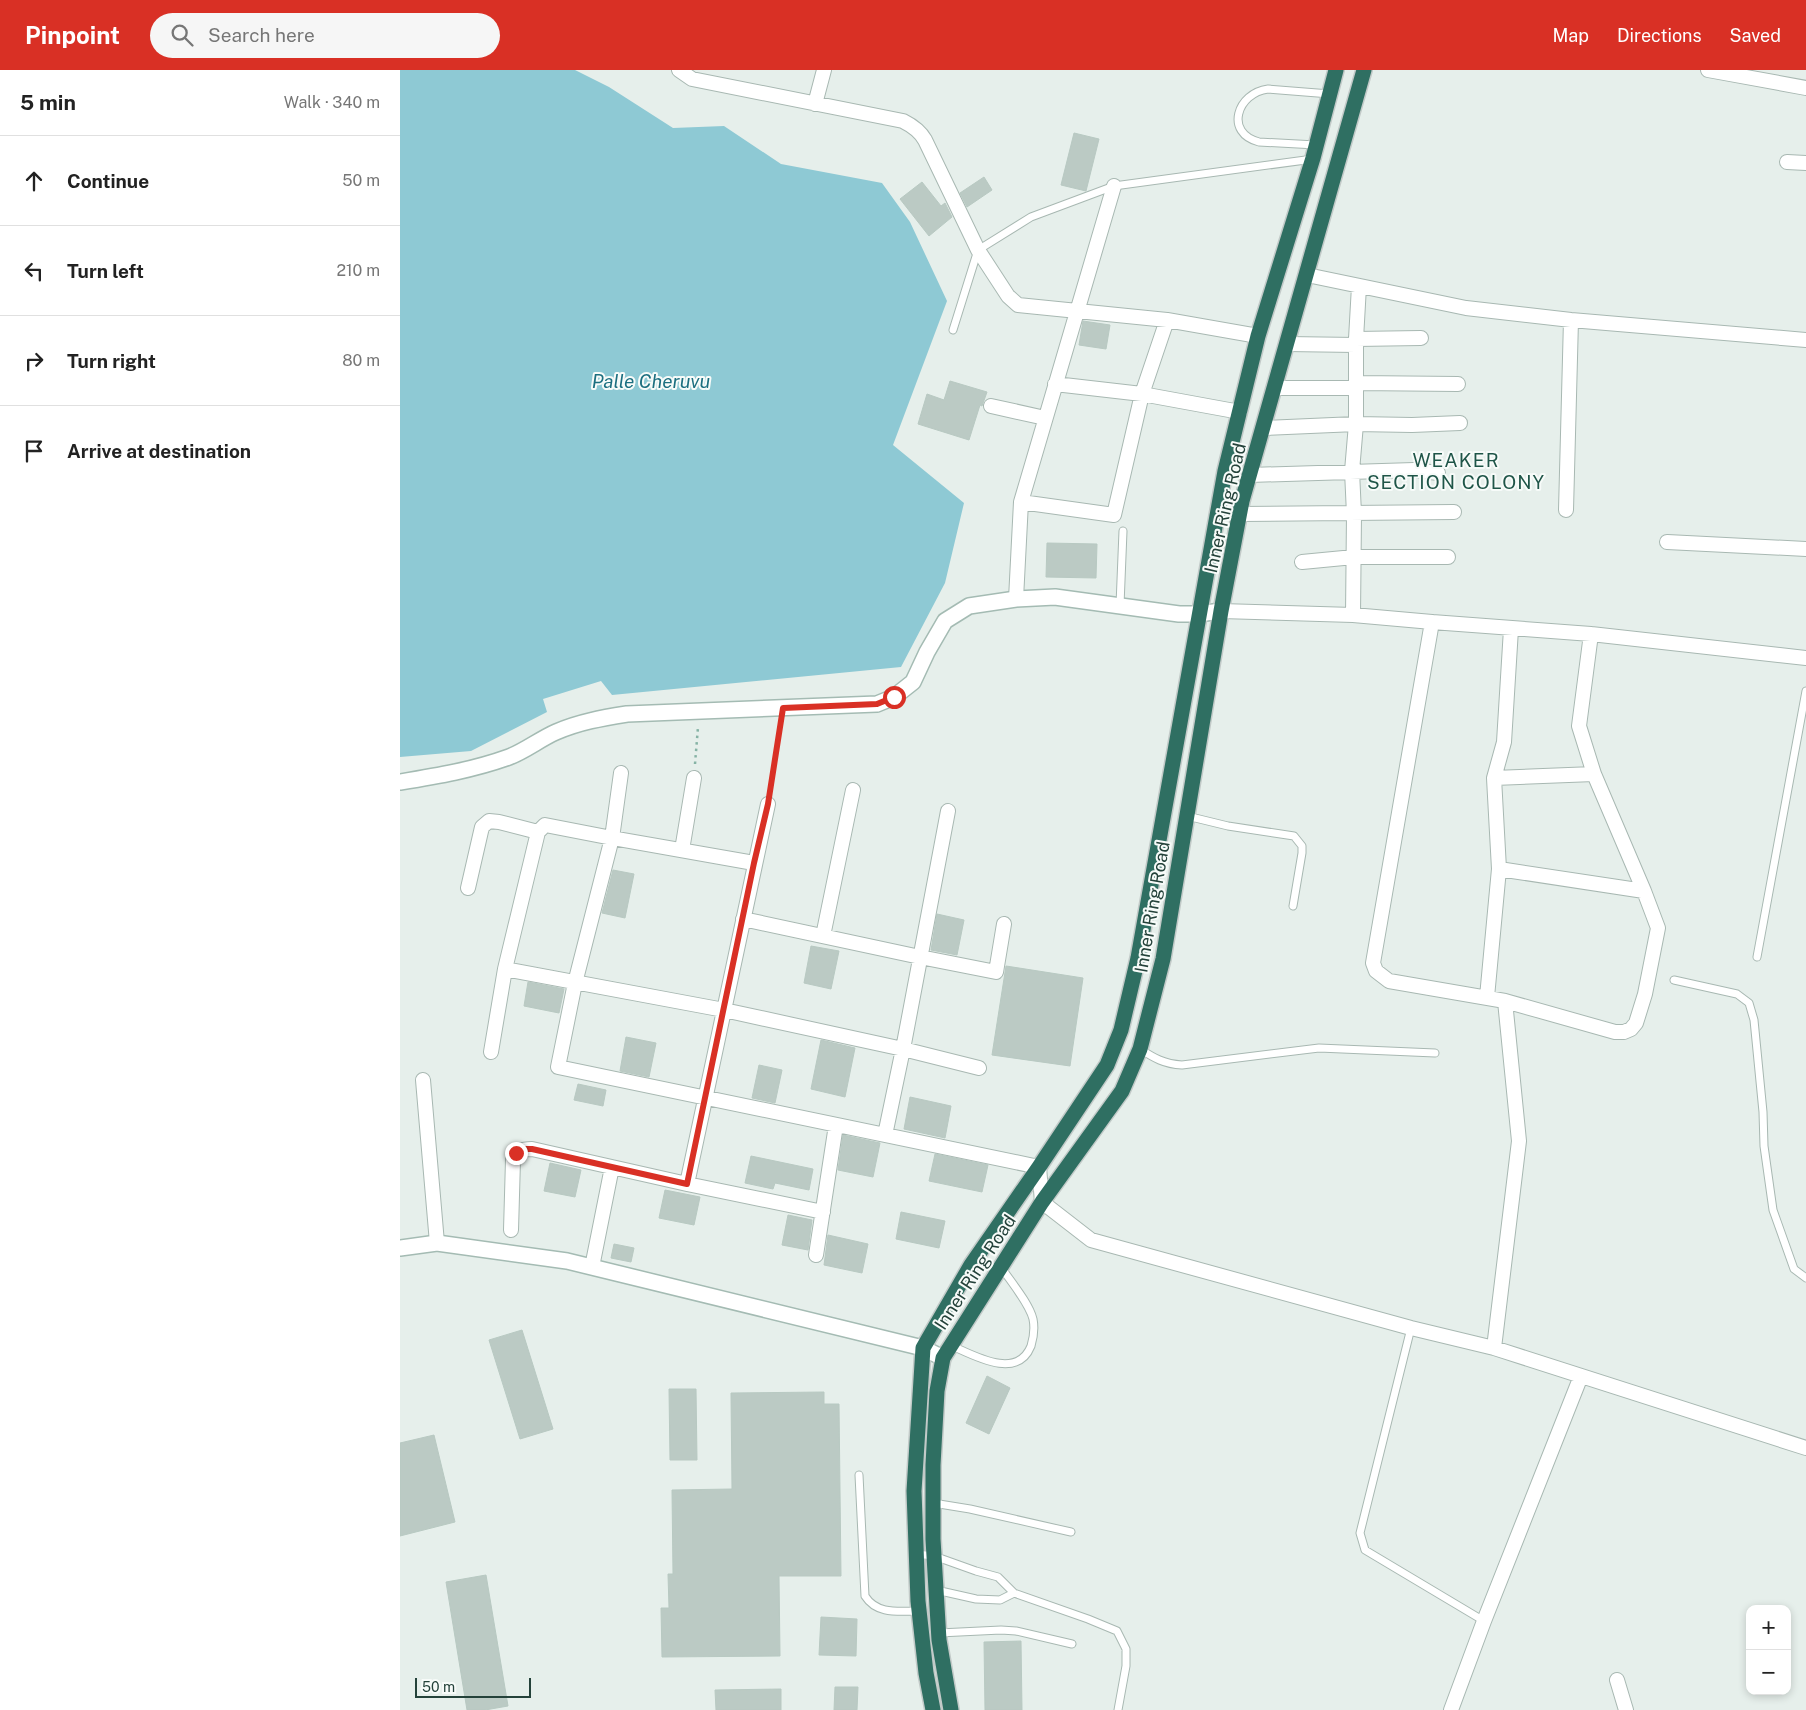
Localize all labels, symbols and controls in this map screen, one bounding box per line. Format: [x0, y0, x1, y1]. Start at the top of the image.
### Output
search box [150, 13, 500, 58]
text: Pinpoint [25, 21, 120, 49]
icon: search [168, 21, 196, 49]
text: Search here [208, 24, 315, 46]
text: Map [1552, 25, 1589, 46]
text: Directions [1617, 25, 1702, 46]
text: Saved [1730, 25, 1781, 46]
text: 5 min [20, 90, 76, 115]
text: Walk · 340 m [284, 93, 380, 112]
icon: ahead [20, 167, 48, 195]
text: Continue [67, 170, 149, 192]
text: 50 m [342, 171, 380, 190]
icon: left [20, 257, 48, 285]
text: Turn left [67, 260, 144, 282]
text: 210 m [336, 261, 380, 280]
icon: right [20, 347, 48, 375]
text: Turn right [67, 350, 156, 372]
text: 80 m [342, 351, 380, 370]
water label: Palle Cheruvu [592, 370, 710, 392]
icon: arrive [20, 437, 48, 465]
text: Arrive at destination [67, 440, 251, 462]
street label: Inner Ring Road [1200, 441, 1250, 575]
district label: WEAKER SECTION COLONY [1367, 449, 1545, 493]
route start [883, 686, 906, 709]
street label: Inner Ring Road [1130, 840, 1174, 974]
route end [505, 1142, 528, 1165]
street label: Inner Ring Road [930, 1211, 1020, 1333]
map controls [1746, 1605, 1791, 1695]
button: + [1746, 1605, 1791, 1650]
button: − [1746, 1650, 1791, 1695]
scale bar [415, 1675, 531, 1698]
text: 50 m [422, 1679, 455, 1695]

